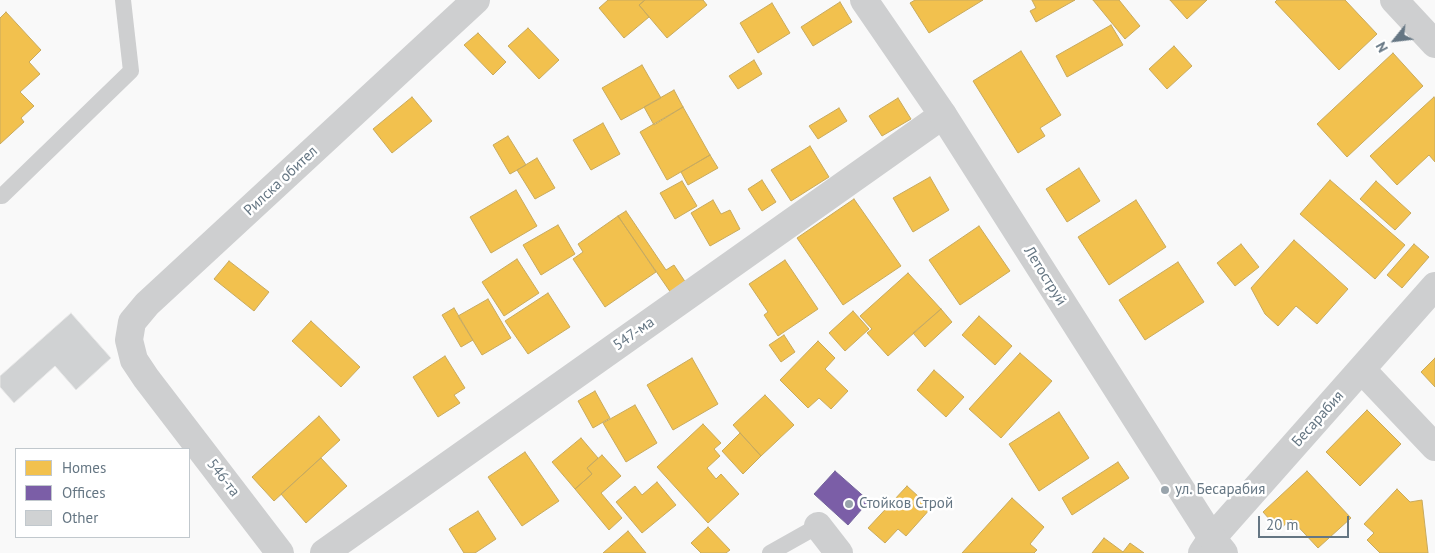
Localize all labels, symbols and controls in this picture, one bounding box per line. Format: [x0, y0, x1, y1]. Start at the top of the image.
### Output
north arrow [1370, 15, 1420, 65]
text: N [1372, 39, 1392, 56]
street label: Рилска обител [241, 142, 321, 220]
street label: Летоструй [1020, 243, 1070, 309]
street label: 547-ма [610, 313, 658, 355]
street label: Бесарабия [1288, 387, 1348, 451]
legend [15, 448, 190, 538]
street label: 546-та [203, 456, 243, 500]
text: Homes [62, 458, 106, 477]
place label: ул. Бесарабия [1175, 481, 1265, 499]
text: Offices [62, 483, 106, 502]
marker: ул. Бесарабия [1159, 484, 1171, 496]
place label: Стойков Строй [859, 495, 953, 513]
marker: Стойков Строй [843, 498, 855, 510]
scale bar [1260, 506, 1351, 538]
text: Other [62, 508, 98, 527]
text: 20 m [1266, 515, 1299, 534]

